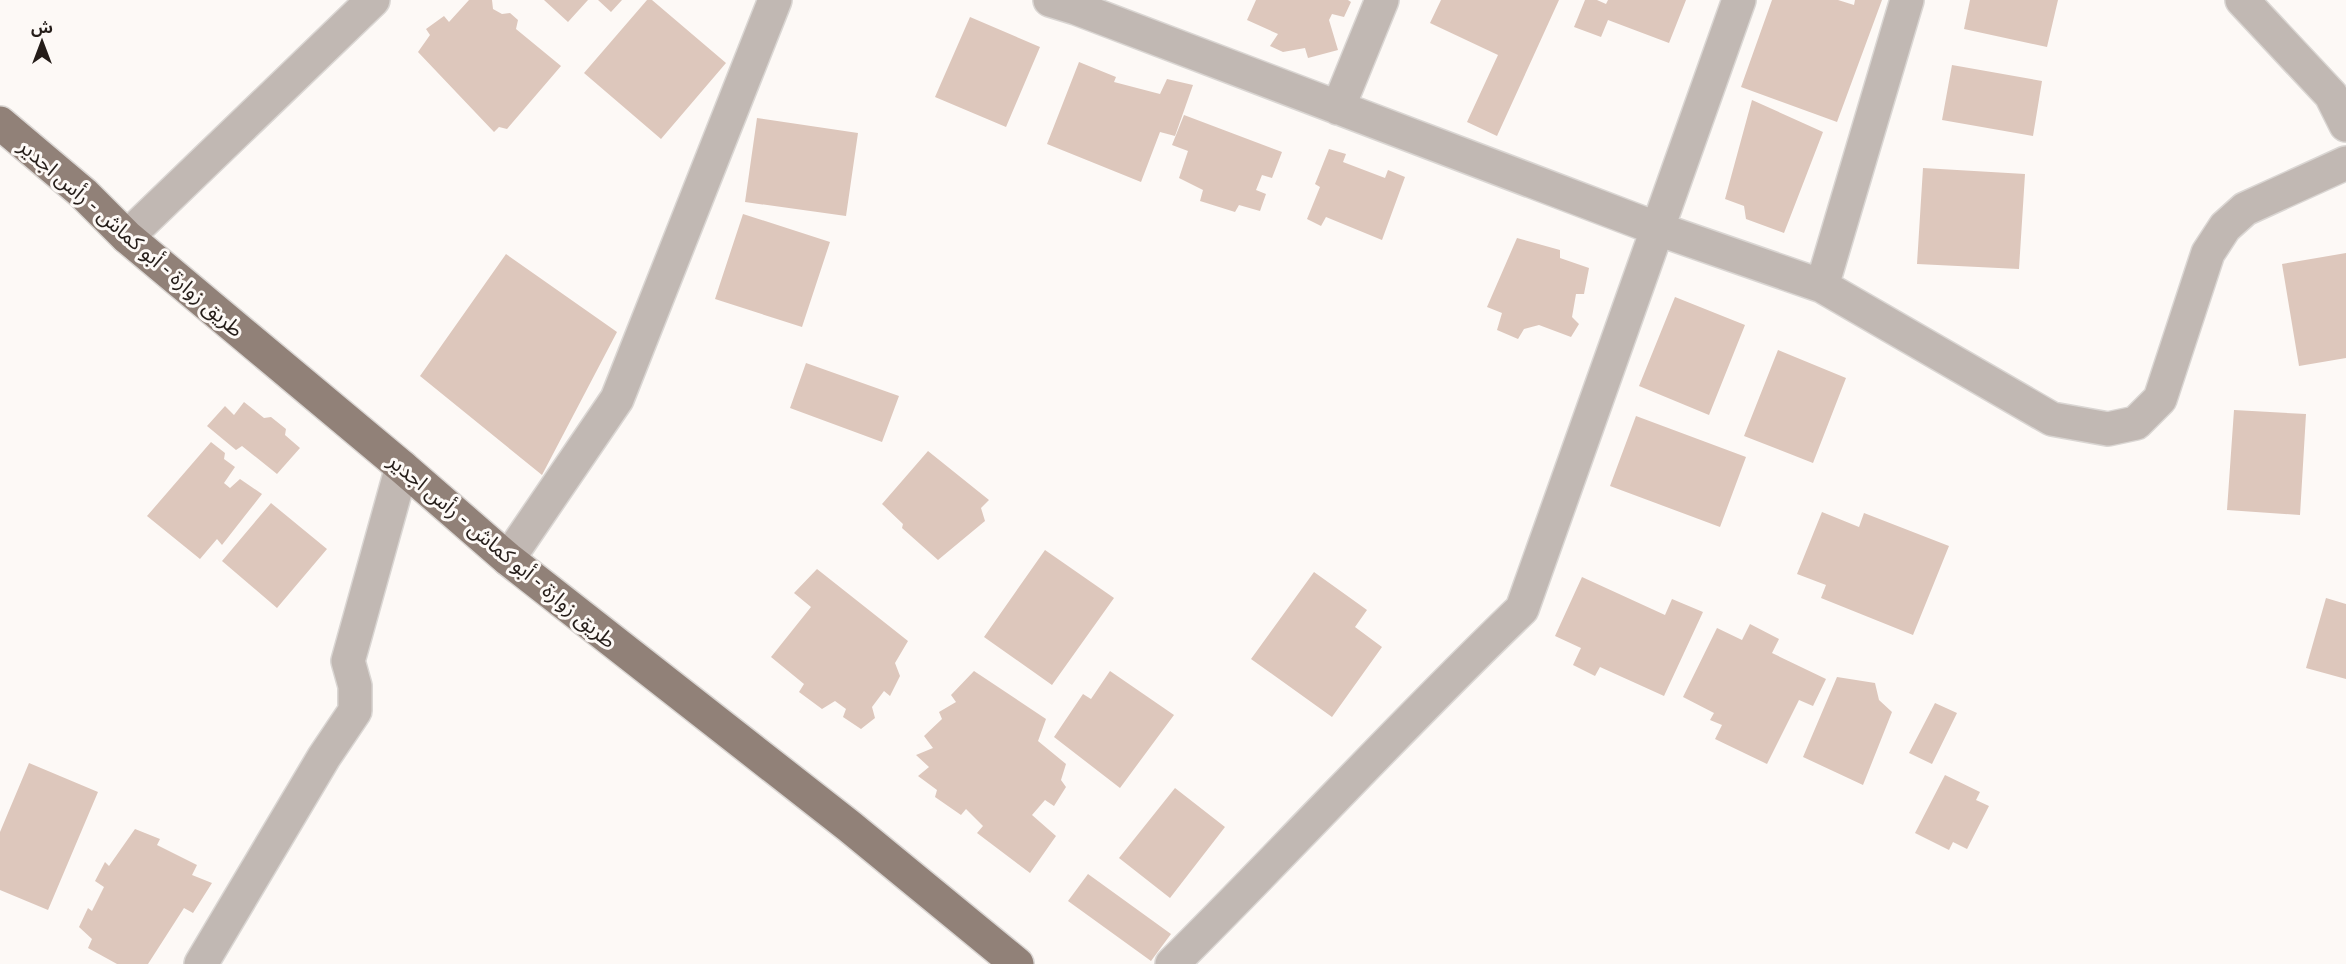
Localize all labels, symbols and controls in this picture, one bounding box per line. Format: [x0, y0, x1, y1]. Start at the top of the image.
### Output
north arrow [12, 12, 72, 72]
text: ش [31, 17, 53, 37]
street label: طريق زوارة - أبو كماش - رأس اجدير [13, 132, 249, 343]
street label: طريق زوارة - أبو كماش - رأس اجدير [382, 447, 622, 654]

